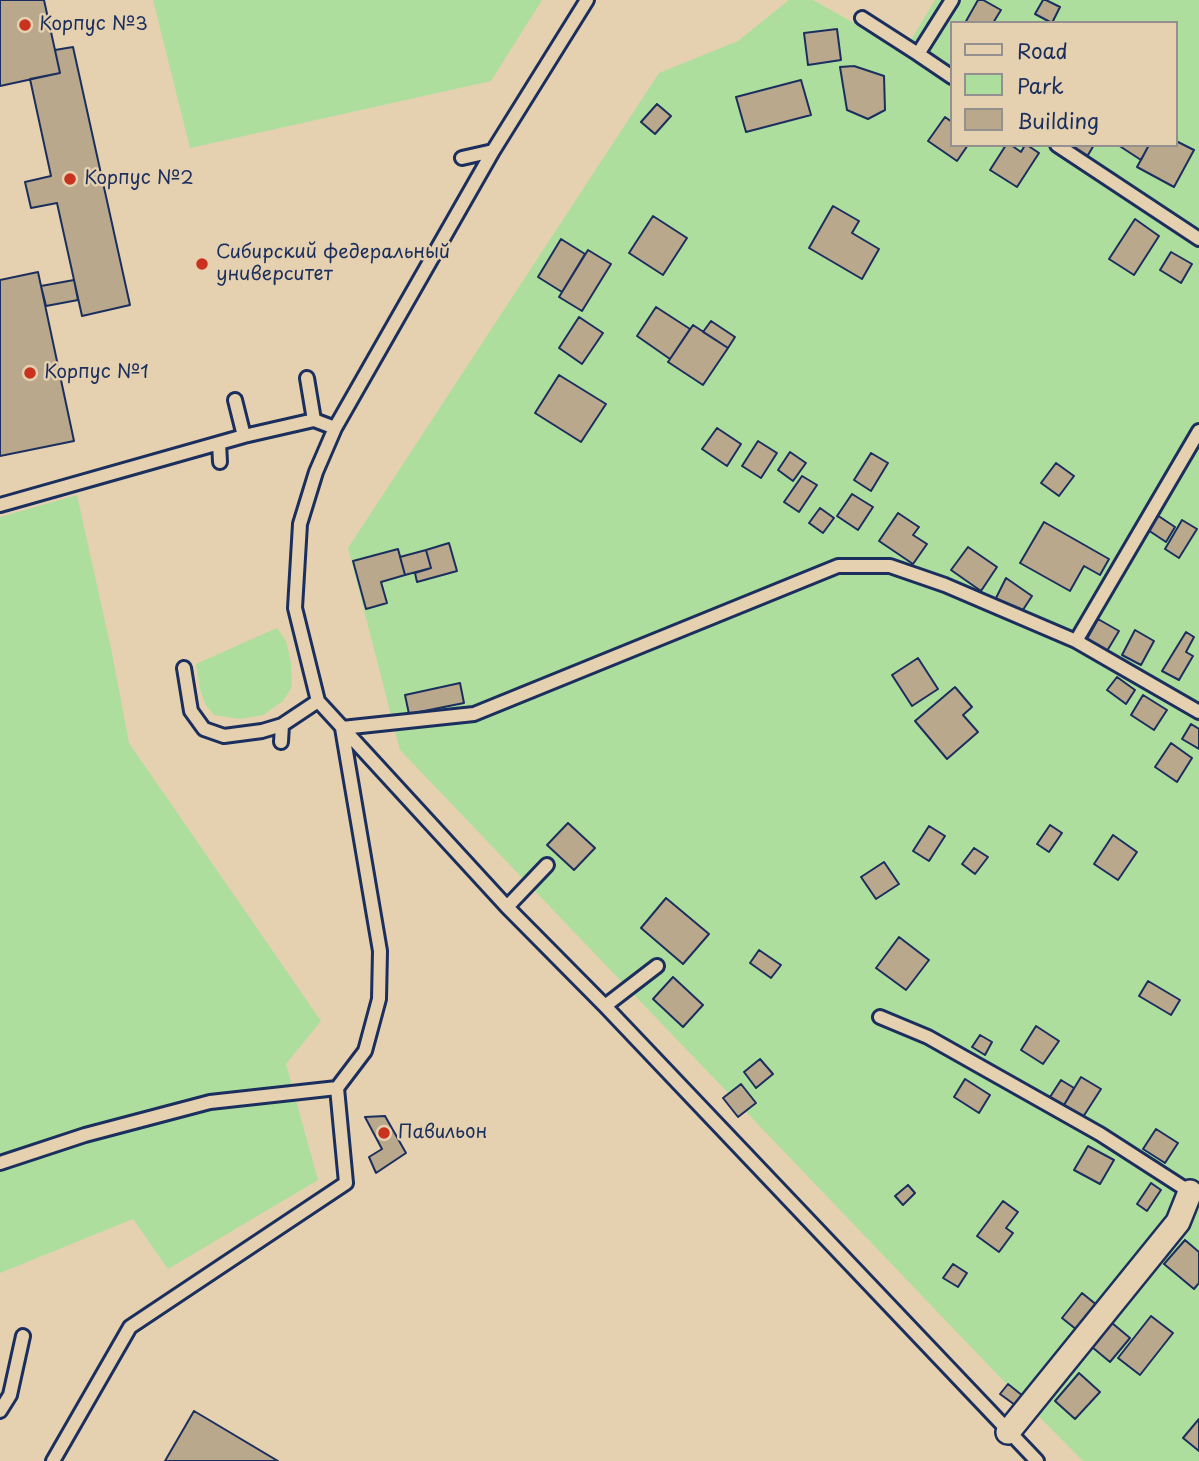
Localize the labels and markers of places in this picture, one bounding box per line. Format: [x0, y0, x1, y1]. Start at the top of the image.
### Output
place label: Корпус №3 [39, 14, 148, 36]
marker: Корпус №3 [17, 17, 33, 33]
place label: Корпус №2 [84, 168, 194, 190]
marker: Корпус №2 [62, 171, 78, 187]
place label: Сибирский федеральный университет [216, 242, 450, 286]
marker: Сибирский федеральный университет [194, 256, 210, 272]
place label: Корпус №1 [44, 362, 149, 384]
marker: Корпус №1 [22, 365, 38, 381]
place label: Павильон [398, 1122, 487, 1144]
marker: Павильон [376, 1125, 392, 1141]

